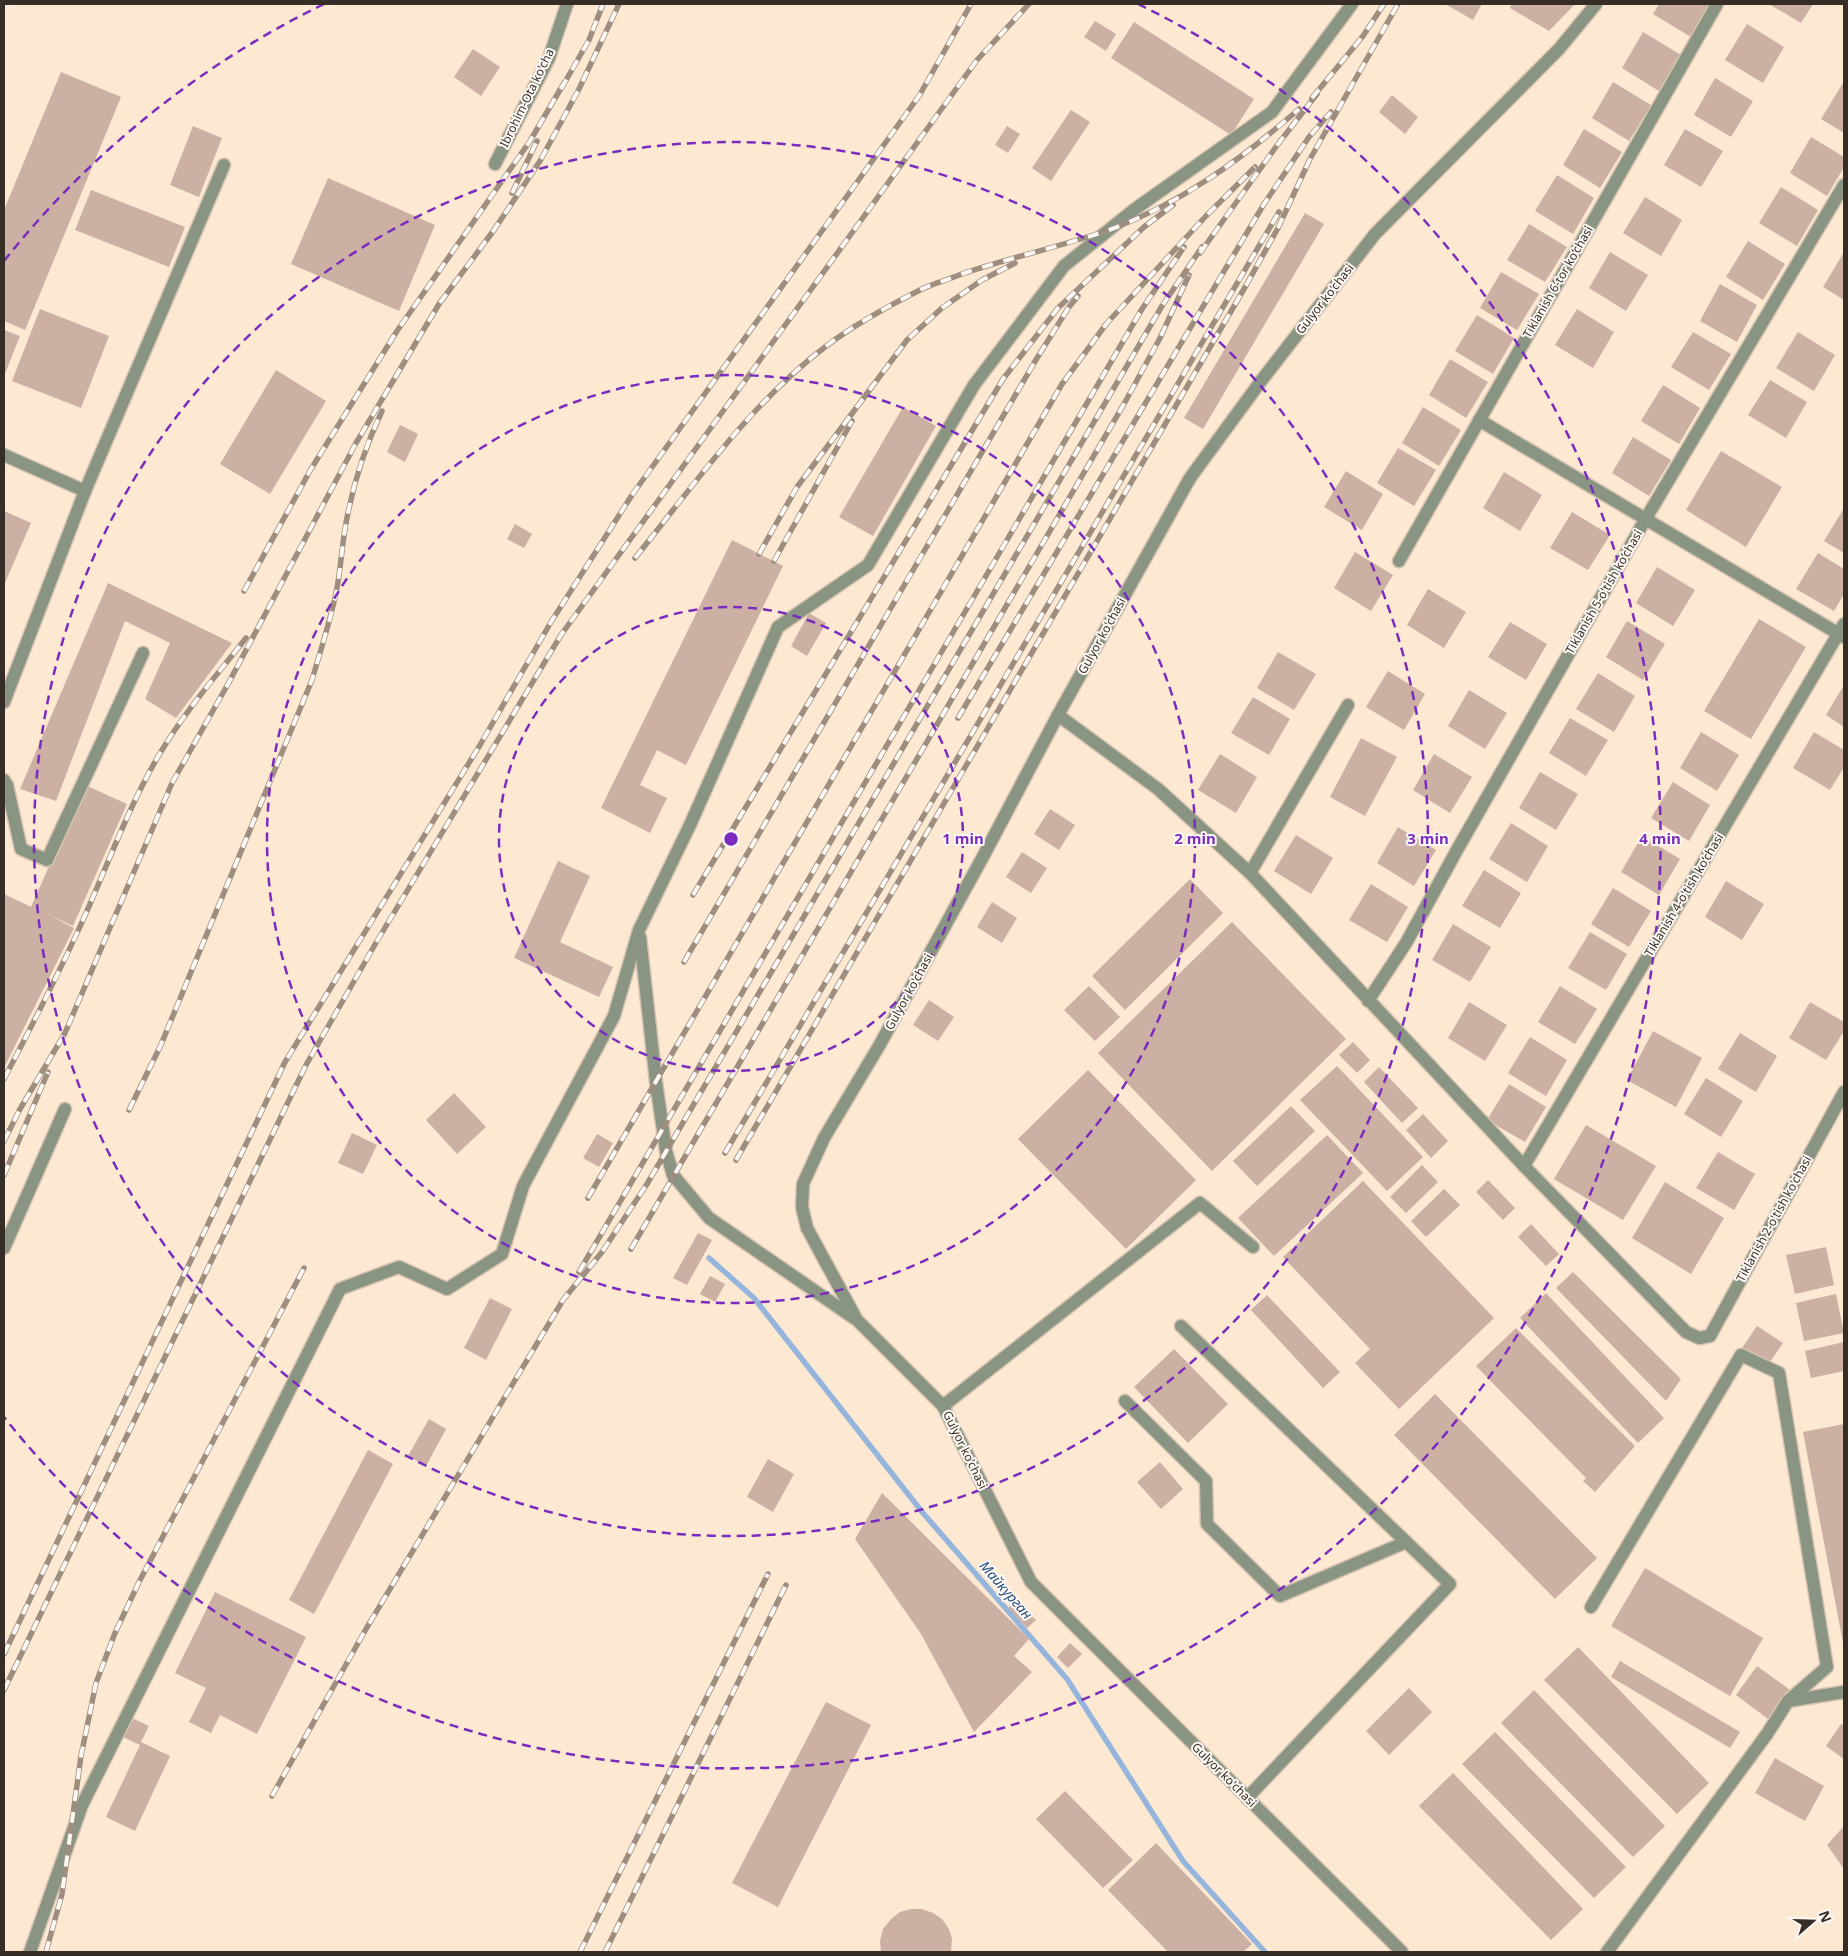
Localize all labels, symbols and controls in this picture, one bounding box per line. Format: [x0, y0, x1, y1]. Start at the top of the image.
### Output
street label: Ibrohim-Ota ko'cha [495, 46, 558, 150]
street label: Tiklanish 6-tor ko‘chasi [1518, 223, 1597, 341]
street label: Gulyor ko'chasi [1292, 260, 1357, 337]
street label: Tiklanish 5-o'tish ko‘chasi [1561, 526, 1646, 657]
street label: Gulyor ko'chasi [1074, 594, 1130, 677]
text: 1 min [942, 828, 984, 848]
text: 2 min [1174, 828, 1216, 848]
text: 3 min [1407, 828, 1449, 848]
text: 4 min [1639, 828, 1681, 848]
centre of rings [722, 830, 740, 848]
street label: Tiklanish 4-o'tish ko‘chasi [1640, 830, 1727, 960]
street label: Gulyor ko'chasi [881, 950, 937, 1033]
street label: Tiklanish 2-o'tish ko'chasi [1732, 1153, 1815, 1285]
street label: Gulyor ko'chasi [939, 1408, 992, 1492]
water label: Майкурган [976, 1556, 1037, 1623]
street label: Gulyor ko'chasi [1188, 1739, 1260, 1811]
north arrow [1788, 1896, 1838, 1946]
text: N [1815, 1908, 1837, 1925]

